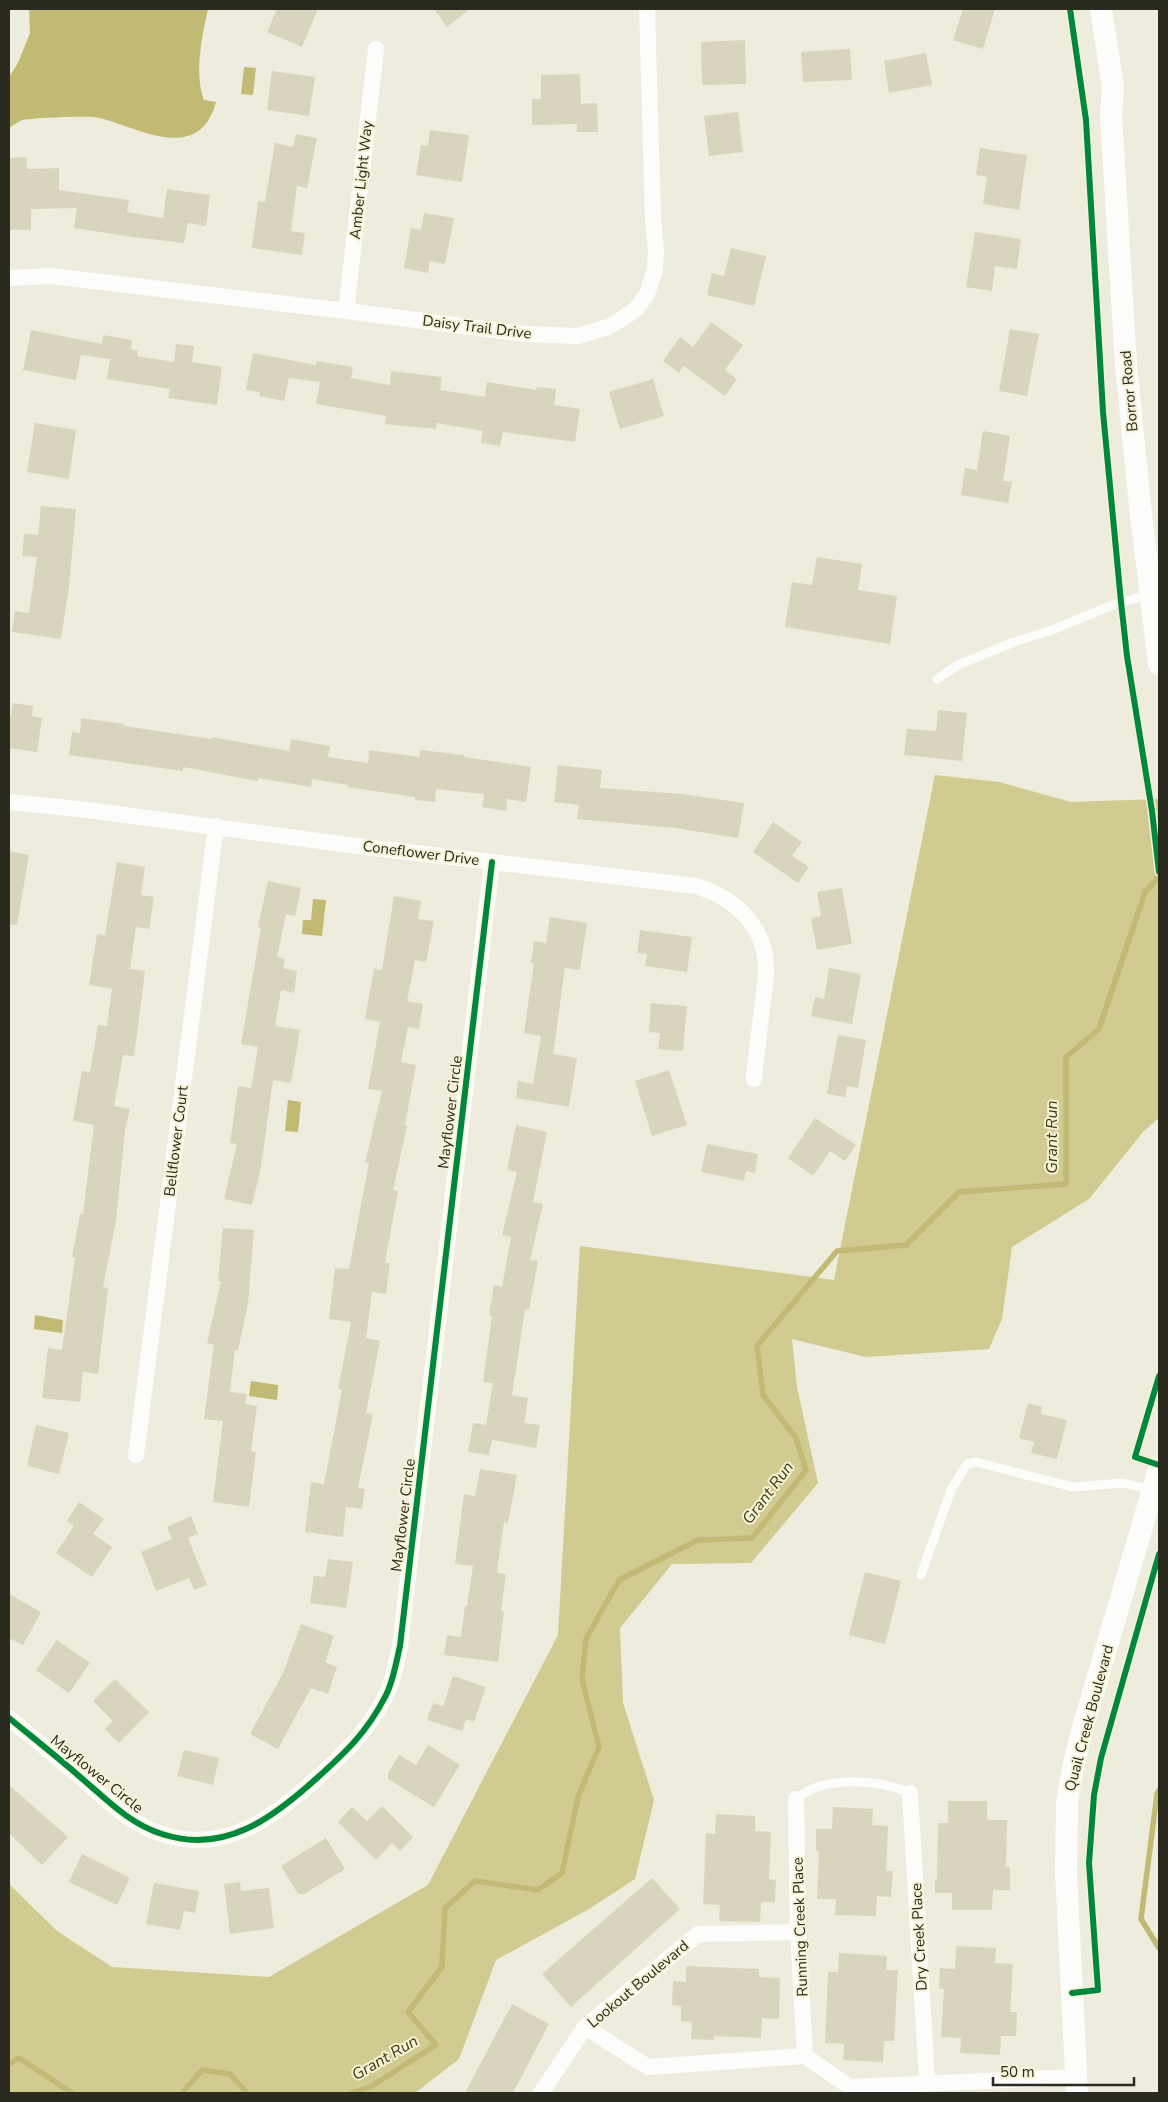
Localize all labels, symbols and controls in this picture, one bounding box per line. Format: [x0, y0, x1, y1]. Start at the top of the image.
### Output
street label: Amber Light Way [345, 119, 377, 240]
street label: Daisy Trail Drive [421, 310, 533, 344]
street label: Borror Road [1115, 349, 1143, 433]
street label: Coneflower Drive [362, 836, 480, 870]
street label: Mayflower Circle [433, 1054, 467, 1170]
street label: Bellflower Court [159, 1084, 193, 1198]
water label: Grant Run [1041, 1100, 1063, 1174]
street label: Mayflower Circle [386, 1457, 420, 1573]
water label: Grant Run [737, 1457, 799, 1529]
street label: Quail Creek Boulevard [1060, 1642, 1118, 1794]
street label: Mayflower Circle [46, 1730, 148, 1818]
street label: Running Creek Place [788, 1857, 812, 1997]
street label: Dry Creek Place [906, 1883, 932, 1991]
street label: Lookout Boulevard [583, 1936, 693, 2032]
water label: Grant Run [348, 2030, 422, 2086]
scale bar [993, 2054, 1134, 2086]
text: 50 m [1000, 2062, 1035, 2082]

